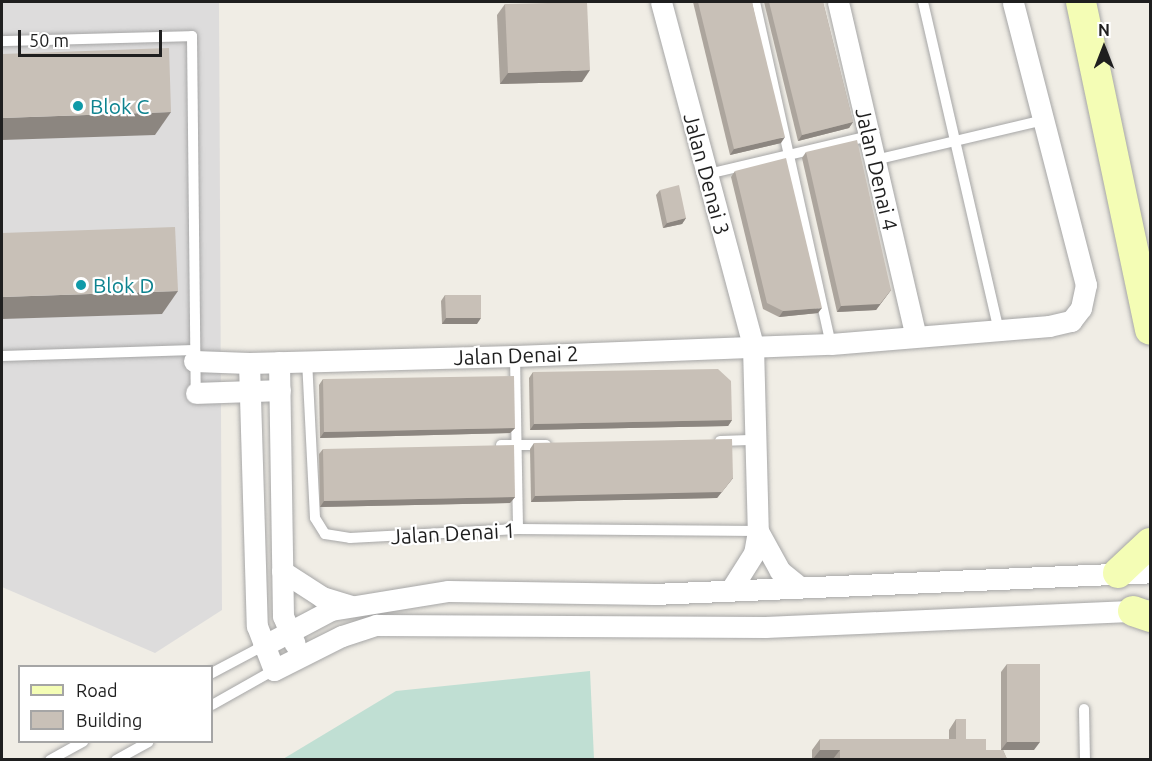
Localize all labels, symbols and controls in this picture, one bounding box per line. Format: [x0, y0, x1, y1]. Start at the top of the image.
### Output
scale bar [21, 18, 165, 56]
north arrow [1074, 18, 1134, 78]
text: N [1098, 21, 1110, 39]
text: 50 m [29, 30, 69, 50]
place label: Blok C [90, 93, 149, 119]
marker: Blok C [71, 99, 85, 113]
street label: Jalan Denai 4 [851, 105, 903, 233]
street label: Jalan Denai 3 [679, 110, 735, 238]
place label: Blok D [93, 272, 154, 298]
marker: Blok D [74, 278, 88, 292]
street label: Jalan Denai 2 [453, 340, 579, 370]
street label: Jalan Denai 1 [390, 517, 516, 549]
legend [18, 665, 213, 743]
text: Road [76, 680, 118, 700]
text: Building [76, 710, 142, 730]

